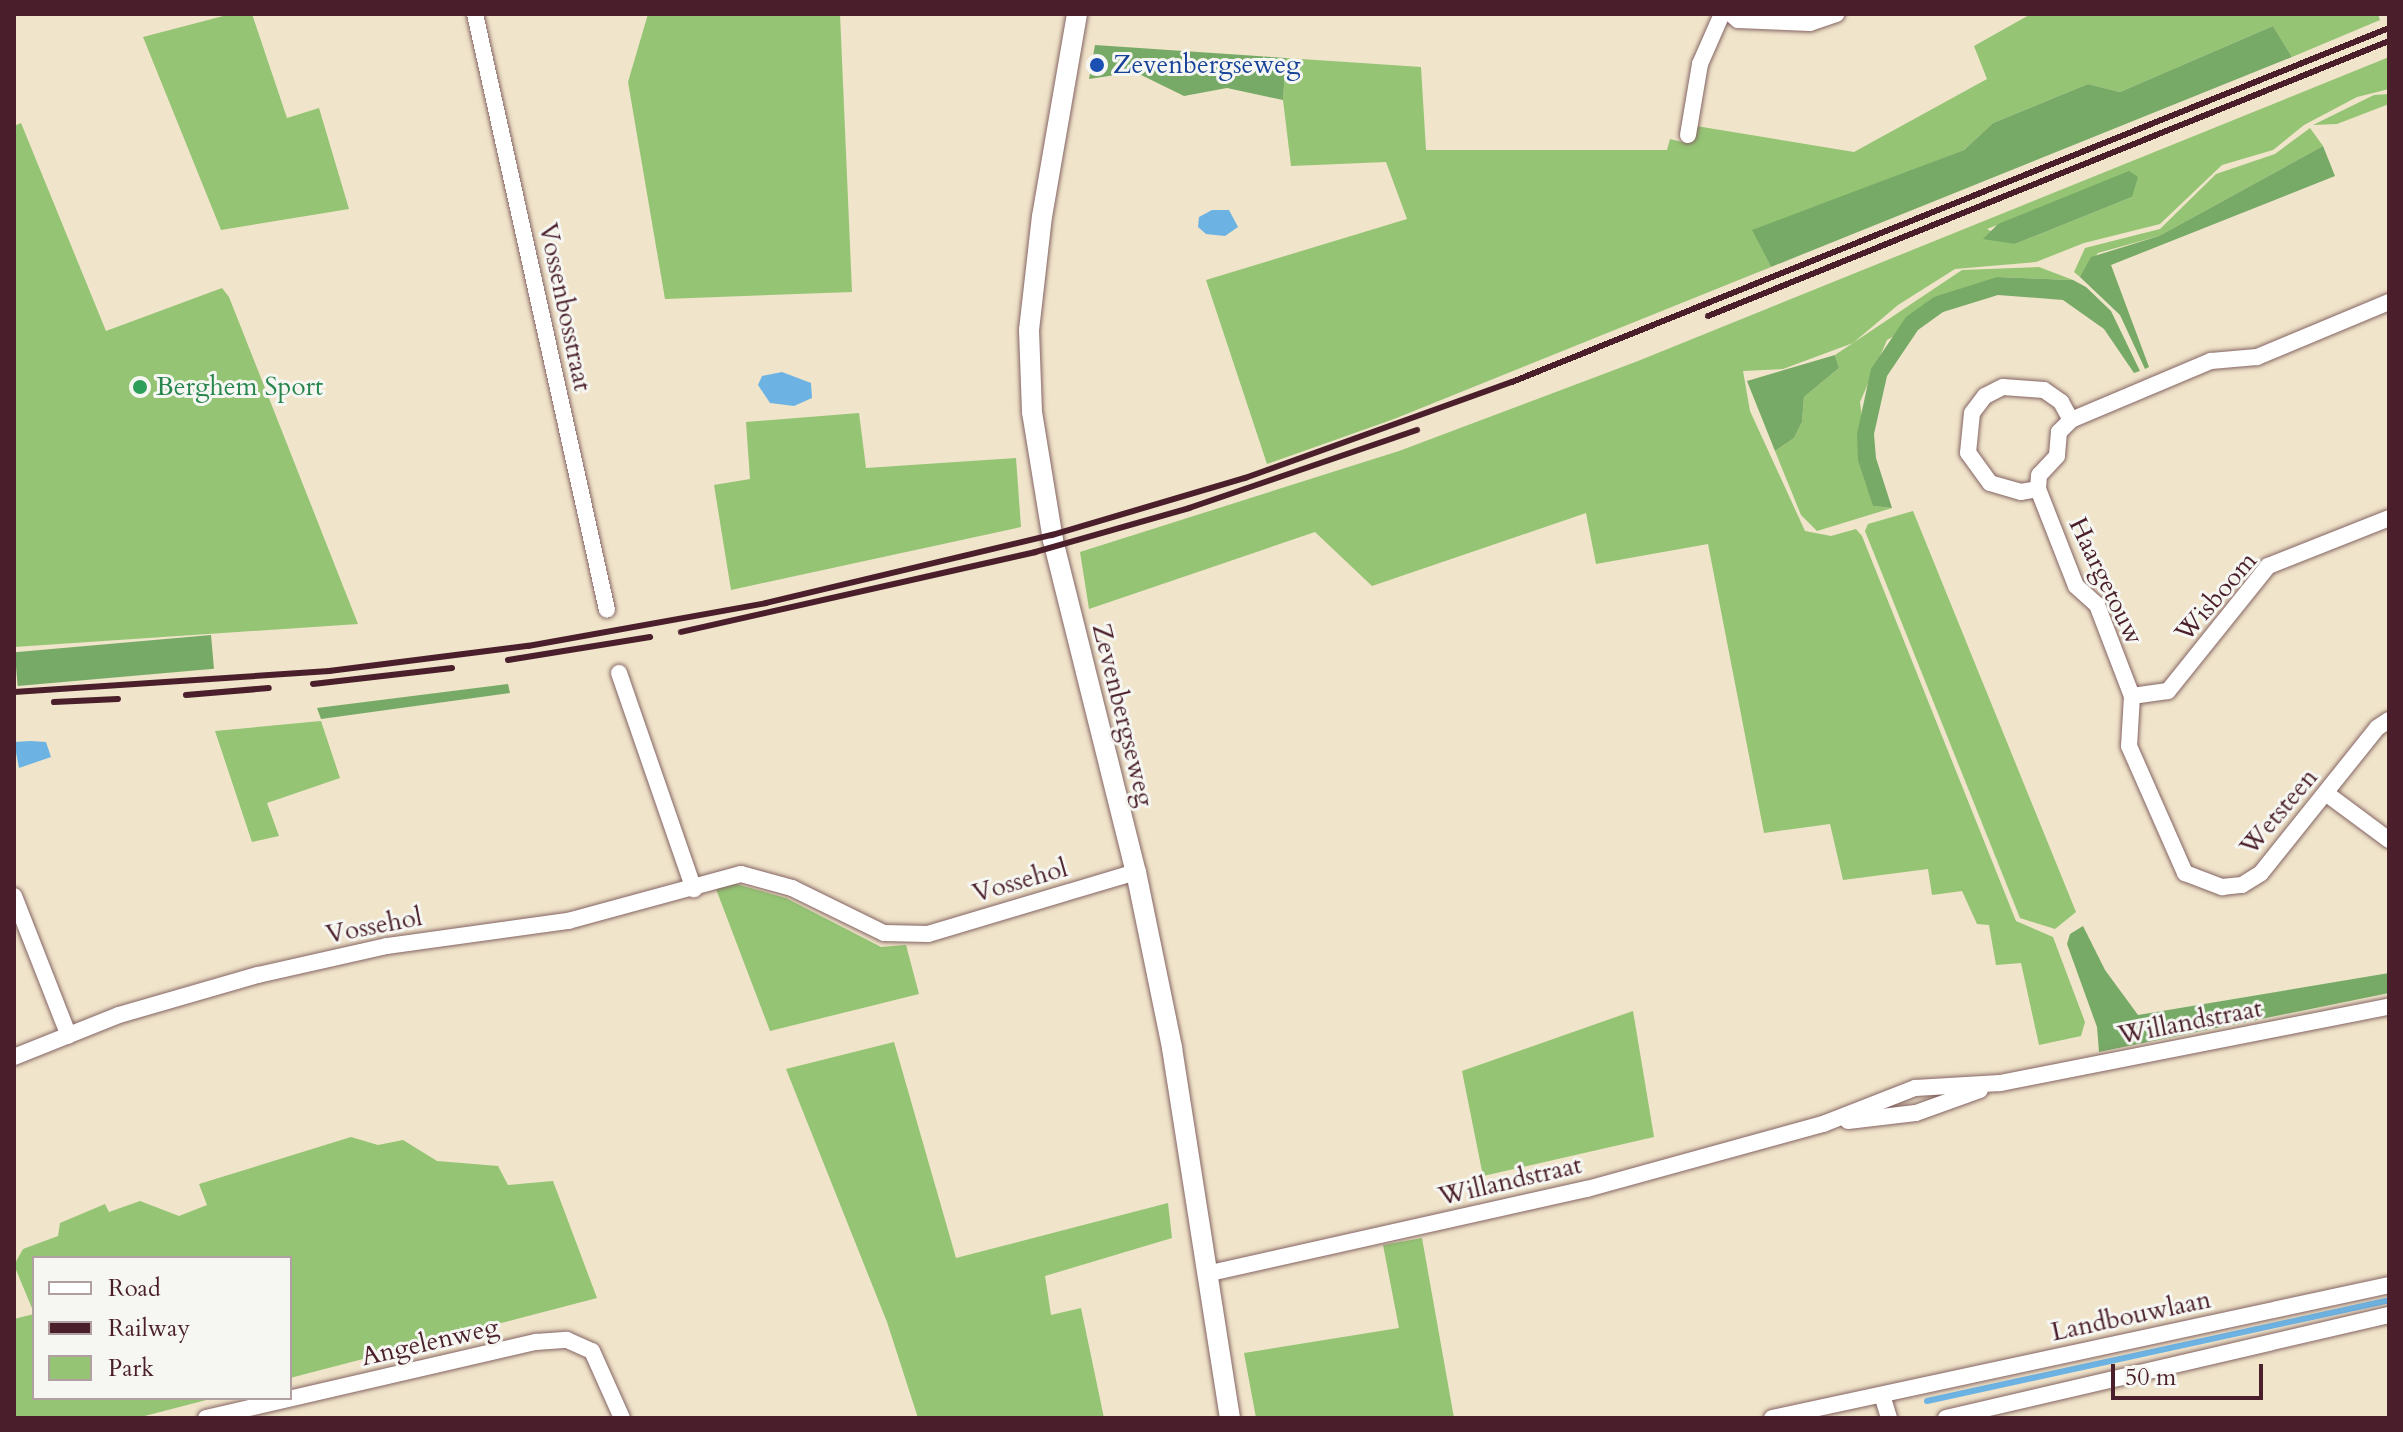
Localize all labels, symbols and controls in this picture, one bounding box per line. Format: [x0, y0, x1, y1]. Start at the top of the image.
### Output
place label: Zevenbergseweg [1113, 49, 1301, 81]
marker: Zevenbergseweg [1088, 56, 1106, 74]
street label: Vossenbosstraat [532, 220, 598, 394]
place label: Berghem Sport [156, 371, 323, 403]
marker: Berghem Sport [131, 378, 149, 396]
street label: Haargetouw [2062, 512, 2150, 650]
street label: Wisboom [2169, 546, 2263, 648]
street label: Zevenbergseweg [1085, 620, 1161, 810]
street label: Wetsteen [2234, 762, 2324, 862]
street label: Vossehol [969, 853, 1071, 909]
street label: Vossehol [323, 901, 425, 951]
street label: Willandstraat [2115, 993, 2265, 1051]
street label: Willandstraat [1435, 1149, 1585, 1213]
legend [32, 1256, 292, 1400]
text: Road [108, 1272, 161, 1305]
street label: Landbouwlaan [2048, 1284, 2214, 1348]
street label: Angelenweg [358, 1311, 502, 1373]
text: Railway [108, 1312, 190, 1345]
scale bar [2115, 1348, 2267, 1398]
text: Park [108, 1352, 154, 1385]
text: 50 m [2125, 1361, 2176, 1394]

